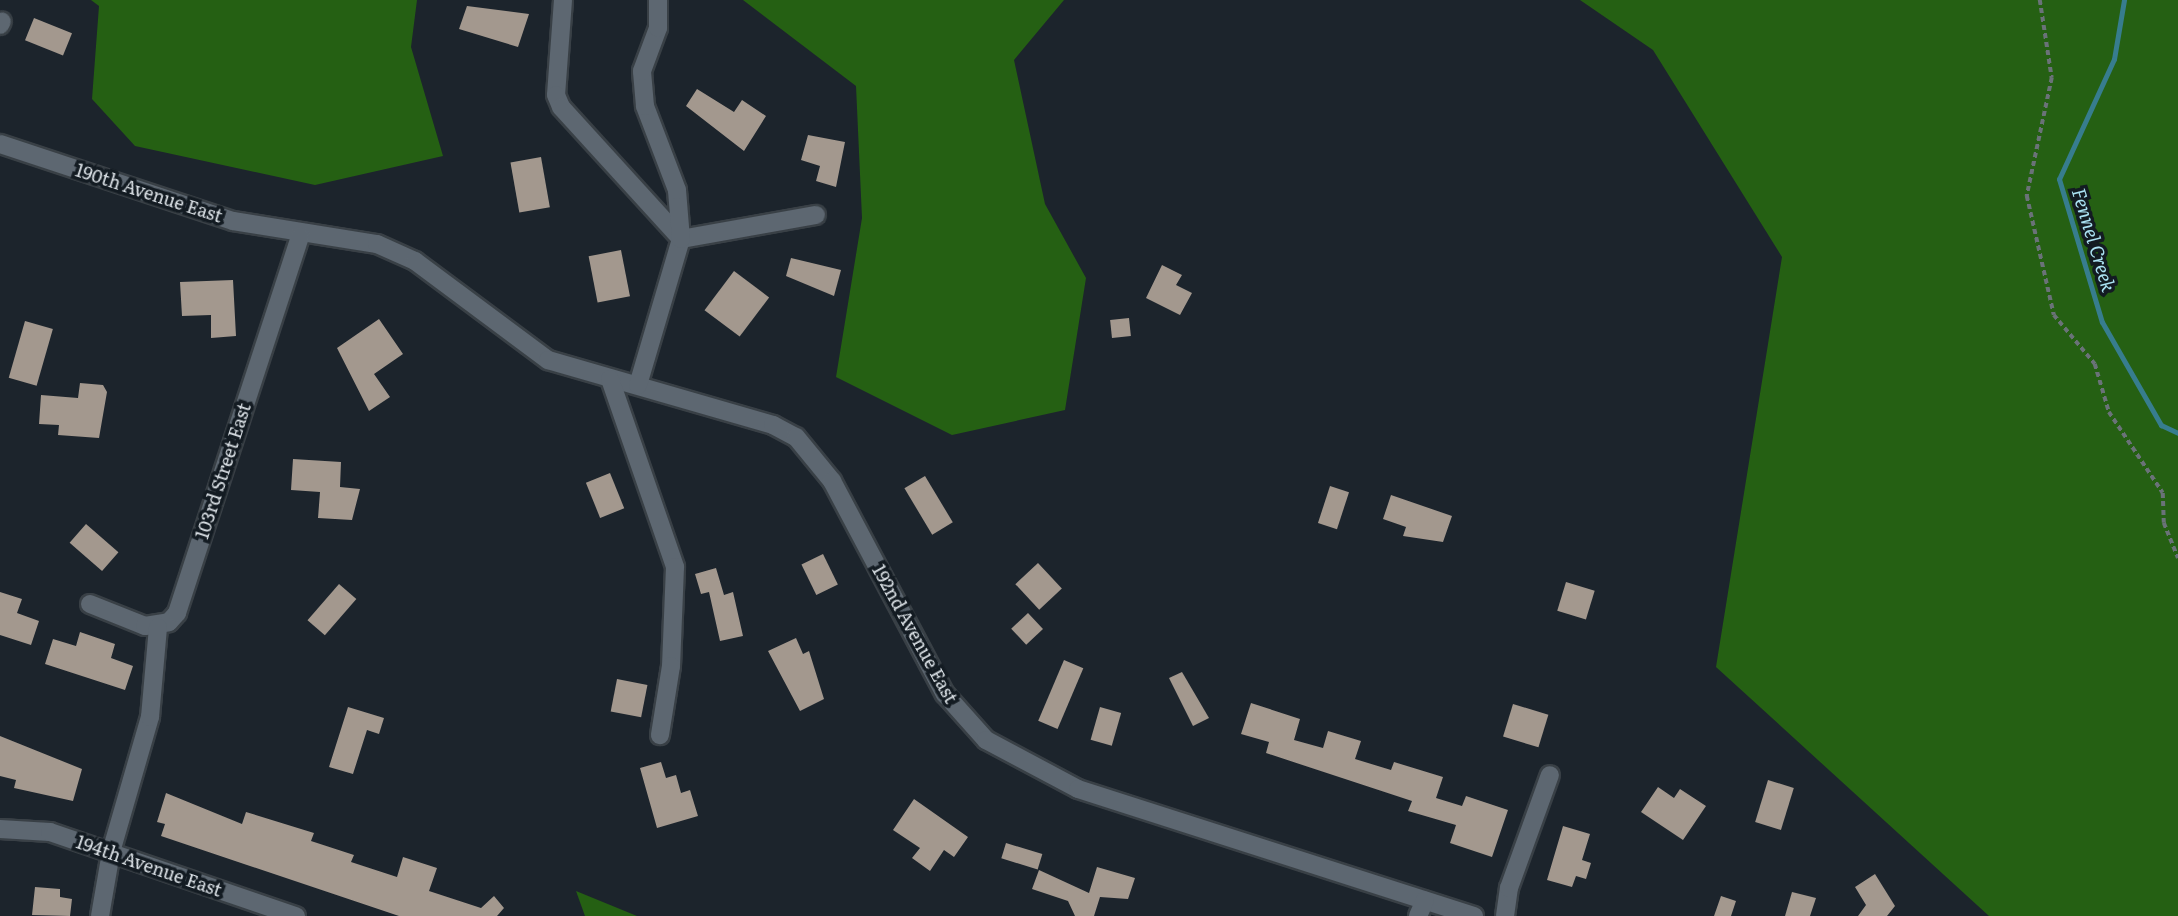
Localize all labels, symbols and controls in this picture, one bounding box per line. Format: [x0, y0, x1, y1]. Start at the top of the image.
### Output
street label: 190th Avenue East [73, 159, 225, 227]
water label: Fennel Creek [2067, 185, 2121, 295]
street label: 103rd Street East [191, 400, 255, 542]
street label: 192nd Avenue East [868, 561, 962, 707]
street label: 194th Avenue East [73, 831, 225, 901]

